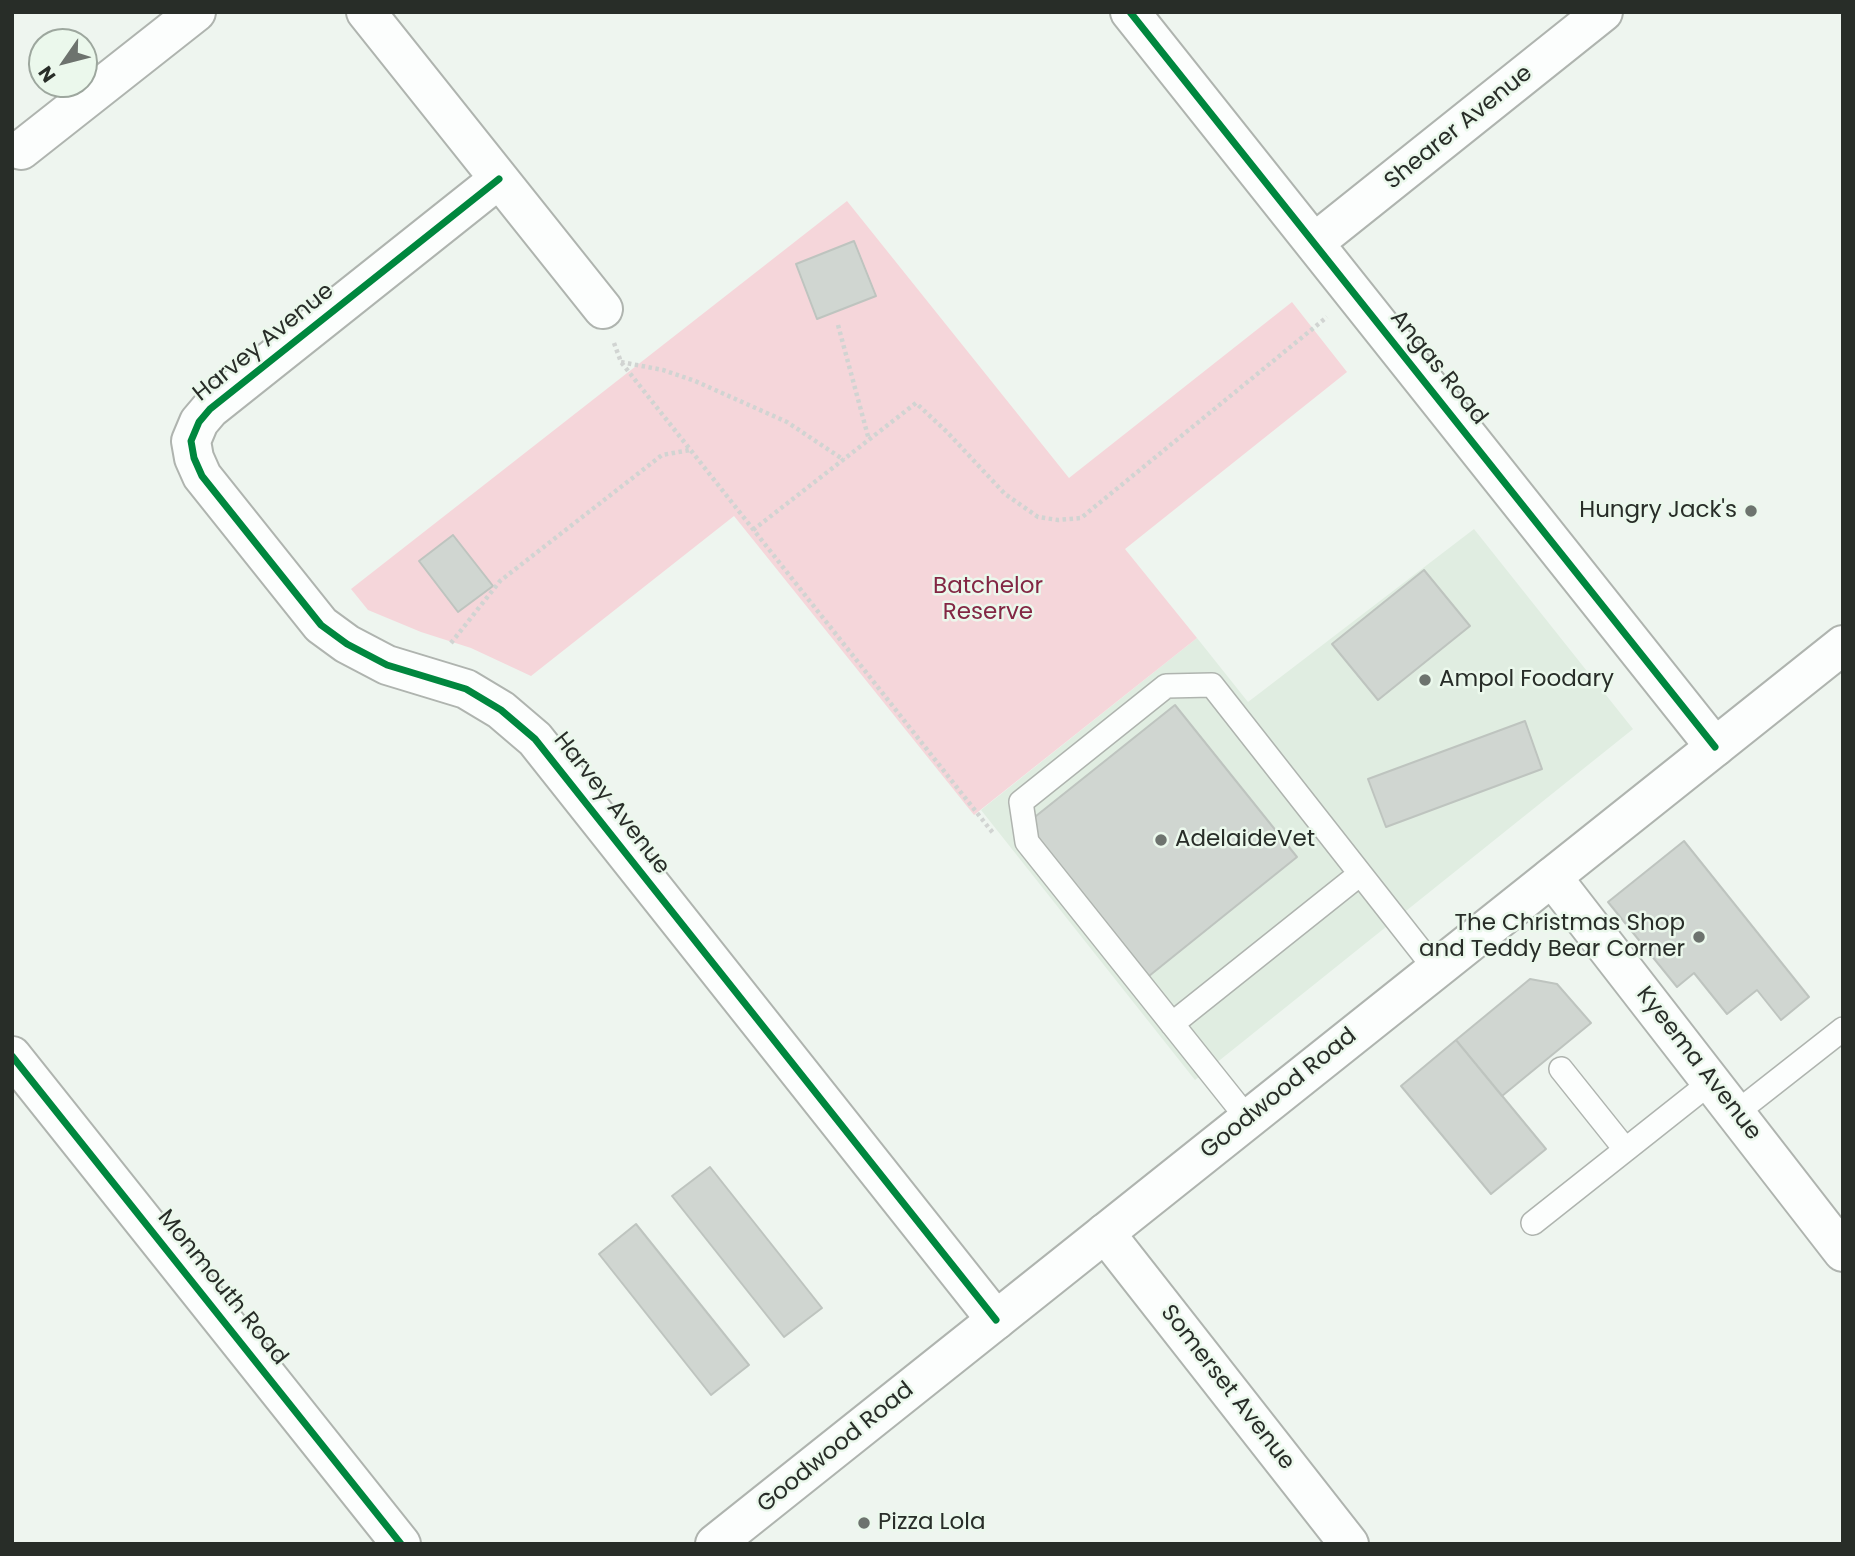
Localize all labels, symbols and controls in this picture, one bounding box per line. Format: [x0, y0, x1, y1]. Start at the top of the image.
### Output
north arrow [28, 28, 98, 98]
street label: Shearer Avenue [1380, 60, 1538, 196]
text: N [32, 61, 62, 88]
street label: Harvey Avenue [188, 278, 340, 408]
street label: Angas Road [1383, 305, 1493, 431]
place label: Hungry Jack's [1579, 497, 1737, 525]
marker: Hungry Jack's [1743, 503, 1759, 519]
park label: Batchelor Reserve [933, 573, 1043, 627]
place label: Ampol Foodary [1439, 666, 1614, 694]
marker: Ampol Foodary [1417, 672, 1433, 688]
street label: Harvey Avenue [547, 727, 675, 881]
place label: AdelaideVet [1175, 826, 1315, 854]
marker: AdelaideVet [1153, 832, 1169, 848]
place label: The Christmas Shop and Teddy Bear Corner [1419, 910, 1685, 964]
marker: The Christmas Shop and Teddy Bear Corner [1691, 929, 1707, 945]
street label: Kyeema Avenue [1630, 982, 1766, 1146]
street label: Goodwood Road [1195, 1023, 1363, 1165]
street label: Monmouth Road [151, 1205, 293, 1371]
street label: Somerset Avenue [1154, 1300, 1300, 1476]
street label: Goodwood Road [752, 1377, 920, 1519]
place label: Pizza Lola [878, 1509, 985, 1537]
marker: Pizza Lola [856, 1515, 872, 1531]

